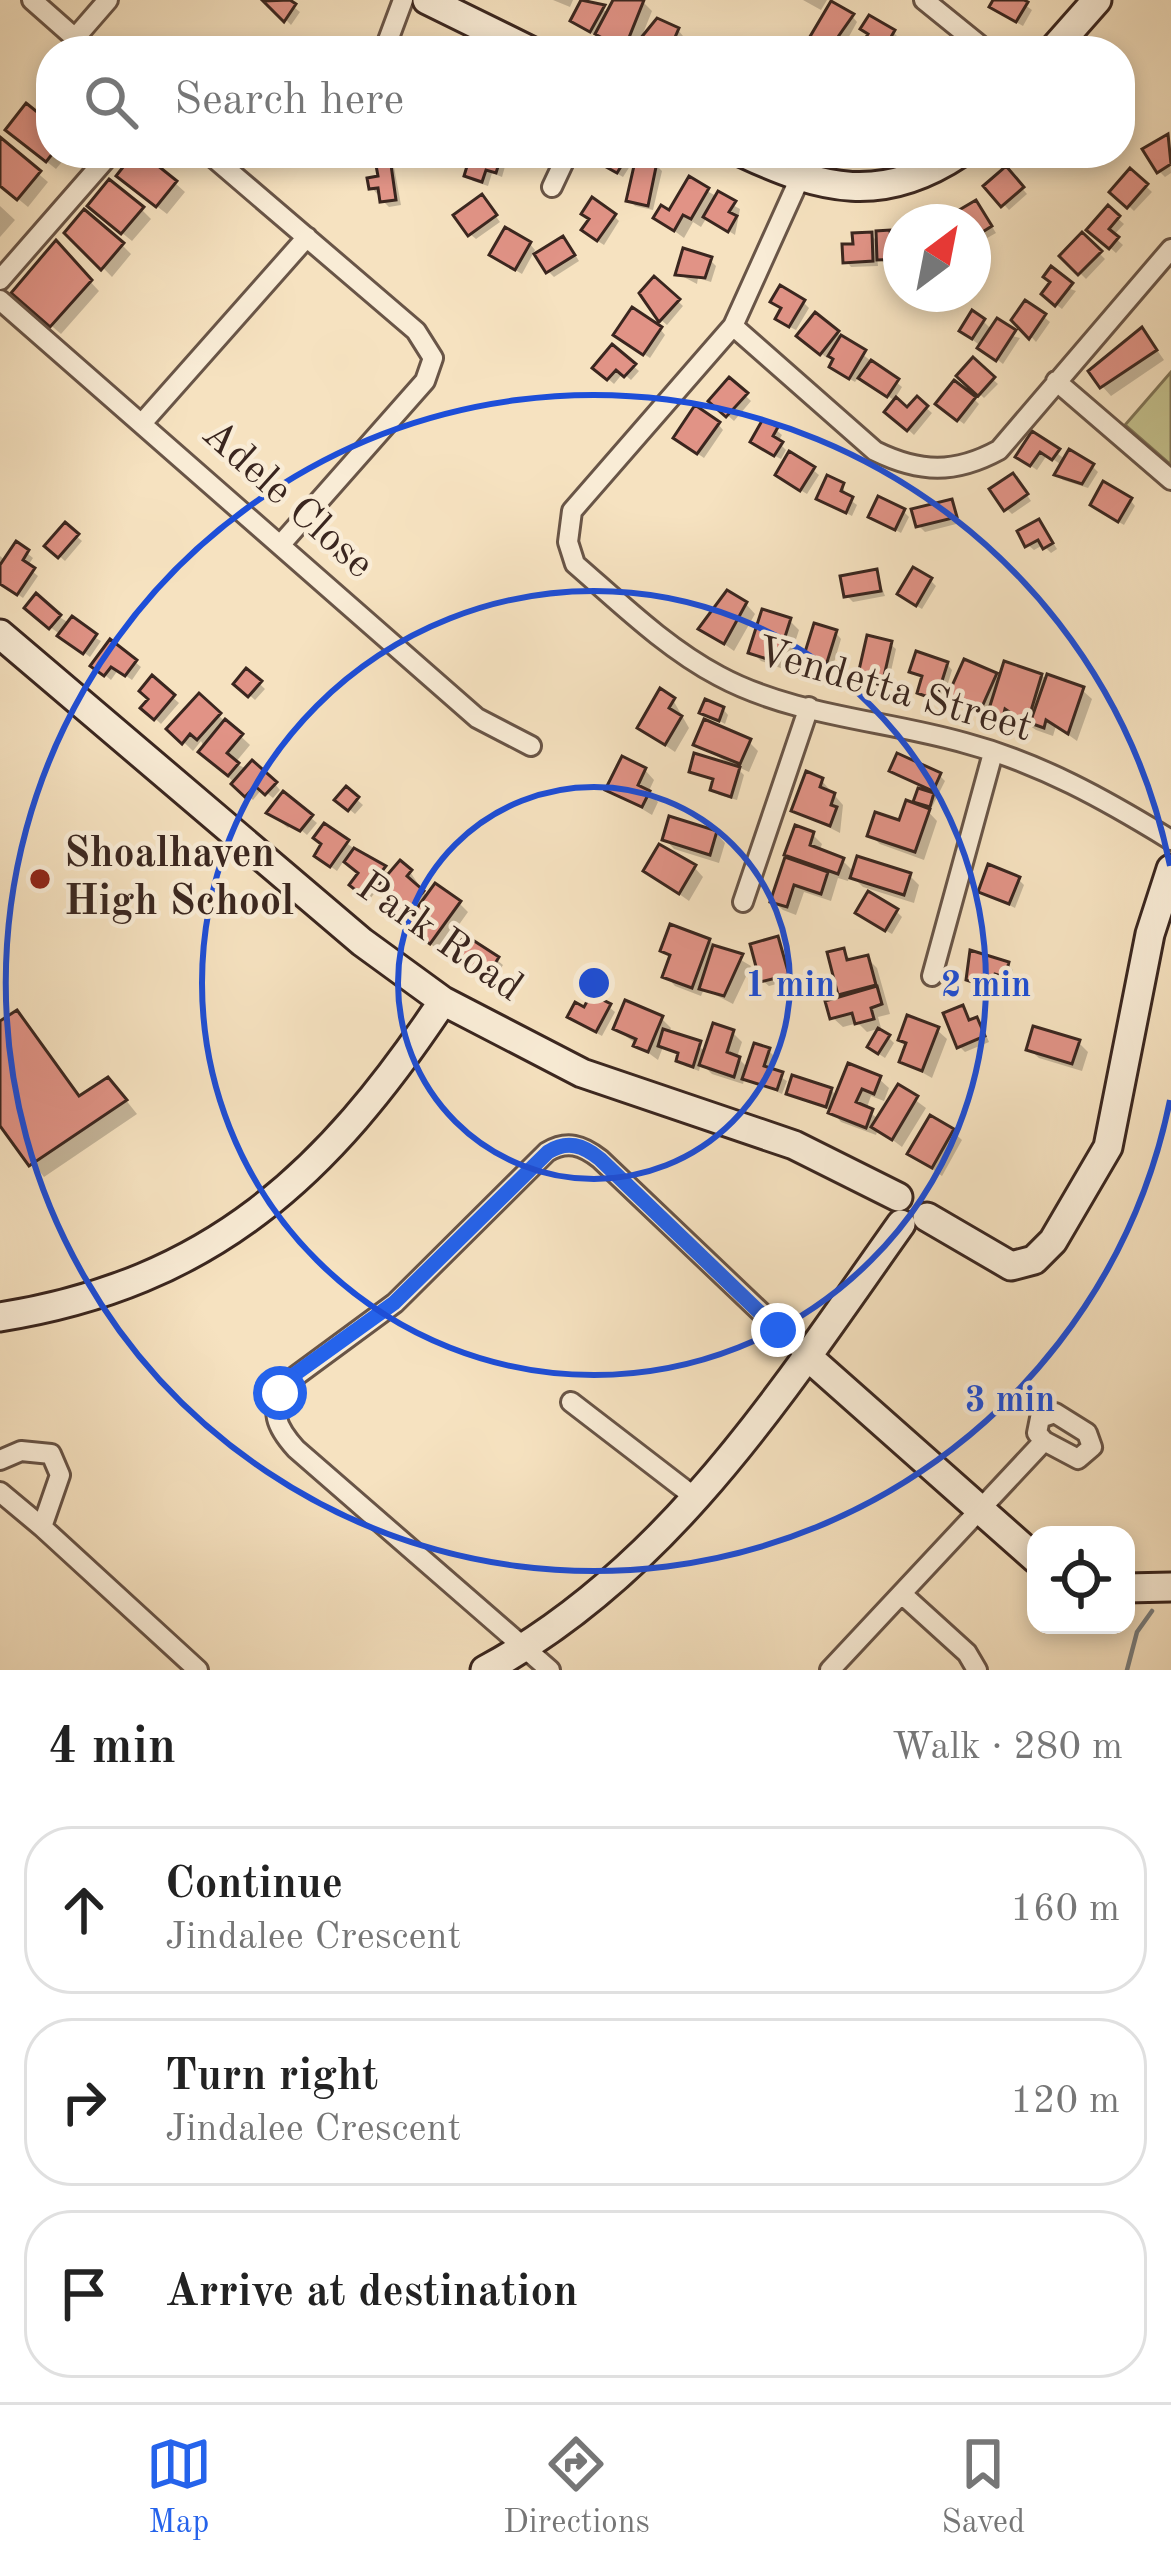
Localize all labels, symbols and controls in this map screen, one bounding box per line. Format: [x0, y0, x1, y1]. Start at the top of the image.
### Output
search box [36, 36, 1135, 168]
icon: search [78, 69, 144, 135]
text: Search here [174, 79, 404, 124]
north arrow [883, 204, 991, 312]
street label: Adele Close [194, 413, 380, 587]
street label: Vendetta Street [751, 632, 1037, 750]
place label: Shoalhaven High School [64, 834, 294, 924]
marker: Shoalhaven High School [27, 866, 53, 892]
street label: Park Road [348, 866, 530, 1010]
centre of rings [573, 962, 615, 1004]
text: 1 min [745, 969, 835, 1005]
text: 2 min [941, 969, 1031, 1005]
route end [751, 1303, 805, 1357]
route start [253, 1366, 307, 1420]
text: 3 min [965, 1384, 1055, 1420]
map controls [1027, 1526, 1135, 1634]
button: locate [1027, 1526, 1135, 1634]
text: 4 min [48, 1723, 176, 1774]
text: Walk · 280 m [892, 1728, 1123, 1767]
text: Continue [165, 1863, 343, 1908]
icon: ahead [51, 1877, 117, 1943]
text: 160 m [1010, 1890, 1120, 1929]
text: Jindalee Crescent [165, 1918, 461, 1957]
text: Turn right [165, 2055, 378, 2100]
icon: right [51, 2069, 117, 2135]
text: 120 m [1010, 2082, 1120, 2121]
text: Jindalee Crescent [165, 2110, 461, 2149]
icon: arrive [51, 2261, 117, 2327]
text: Arrive at destination [165, 2271, 578, 2316]
tab: Map [146, 2431, 212, 2544]
tab: Directions [503, 2431, 650, 2544]
tab: Saved [941, 2431, 1025, 2544]

